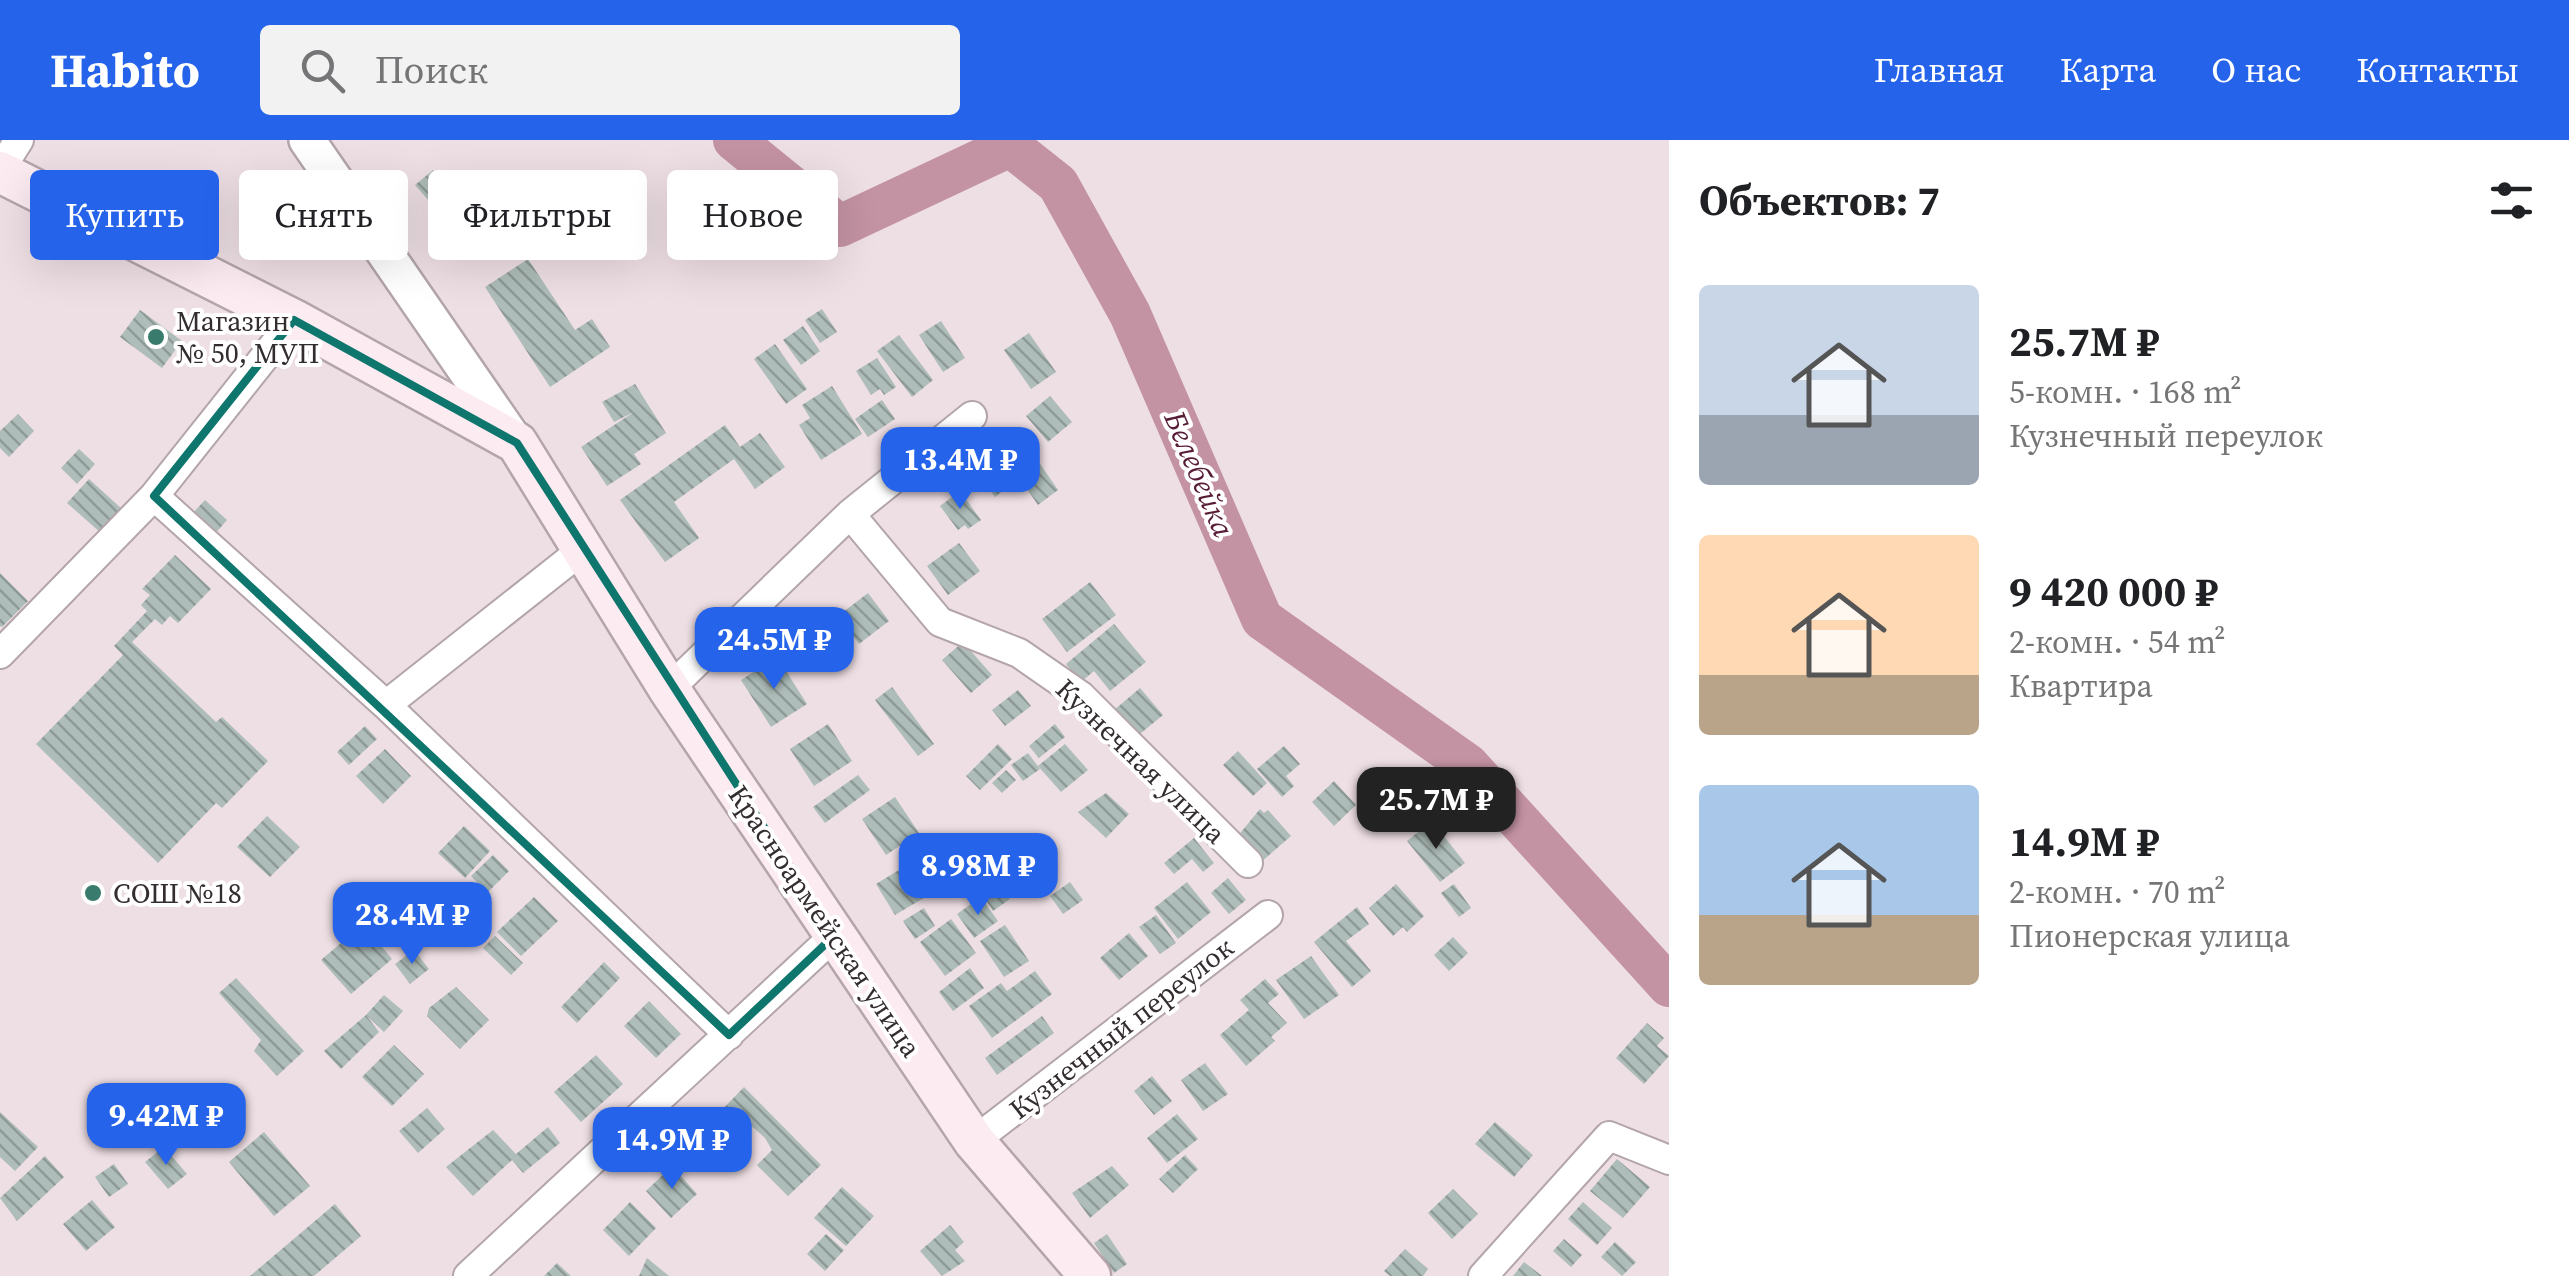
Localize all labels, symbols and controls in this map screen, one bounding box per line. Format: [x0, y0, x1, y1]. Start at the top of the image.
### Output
search box [260, 25, 960, 115]
text: Habito [50, 37, 200, 103]
icon: search [295, 43, 350, 98]
text: Поиск [375, 44, 488, 96]
text: Главная [1874, 46, 2005, 94]
text: Карта [2060, 46, 2156, 94]
text: О нас [2211, 46, 2301, 94]
text: Контакты [2356, 46, 2519, 94]
chip: Купить [30, 170, 219, 260]
chip: Снять [239, 170, 408, 260]
chip: Фильтры [428, 170, 647, 260]
chip: Новое [667, 170, 838, 260]
text: Объектов: 7 [1699, 171, 1940, 229]
icon: filters [2484, 173, 2539, 228]
place label: Магазин № 50, МУП [176, 302, 319, 372]
text: 25.7M ₽ [2009, 312, 2159, 370]
icon: home [1779, 325, 1899, 445]
marker: Магазин № 50, МУП [145, 326, 167, 348]
text: 5-комн. · 168 m² [2009, 370, 2242, 414]
water label: Белебейка [1154, 403, 1245, 543]
text: Кузнечный переулок [2009, 414, 2323, 458]
pin: 13.4M ₽ [868, 427, 1052, 512]
text: 13.4M ₽ [903, 437, 1017, 481]
text: 9 420 000 ₽ [2009, 562, 2218, 620]
icon: home [1779, 575, 1899, 695]
pin: 24.5M ₽ [682, 607, 866, 692]
text: 24.5M ₽ [717, 617, 831, 661]
text: 2-комн. · 54 m² [2009, 620, 2226, 664]
text: Квартира [2009, 664, 2153, 708]
street label: Кузнечная улица [1048, 670, 1235, 852]
pin: 25.7M ₽ [1344, 767, 1528, 852]
text: 25.7M ₽ [1379, 777, 1493, 821]
street label: Красноармейская улица [720, 778, 931, 1065]
text: 14.9M ₽ [2009, 812, 2159, 870]
icon: home [1779, 825, 1899, 945]
pin: 8.98M ₽ [886, 833, 1070, 918]
text: 8.98M ₽ [921, 843, 1035, 887]
text: 2-комн. · 70 m² [2009, 870, 2226, 914]
place label: СОШ №18 [113, 874, 242, 912]
marker: СОШ №18 [82, 882, 104, 904]
pin: 28.4M ₽ [320, 882, 504, 967]
text: 28.4M ₽ [355, 892, 469, 936]
text: Пионерская улица [2009, 914, 2290, 958]
street label: Кузнечный переулок [1001, 928, 1241, 1128]
pin: 9.42M ₽ [74, 1083, 258, 1168]
text: 9.42M ₽ [109, 1093, 223, 1137]
pin: 14.9M ₽ [580, 1107, 764, 1192]
text: 14.9M ₽ [615, 1117, 729, 1161]

